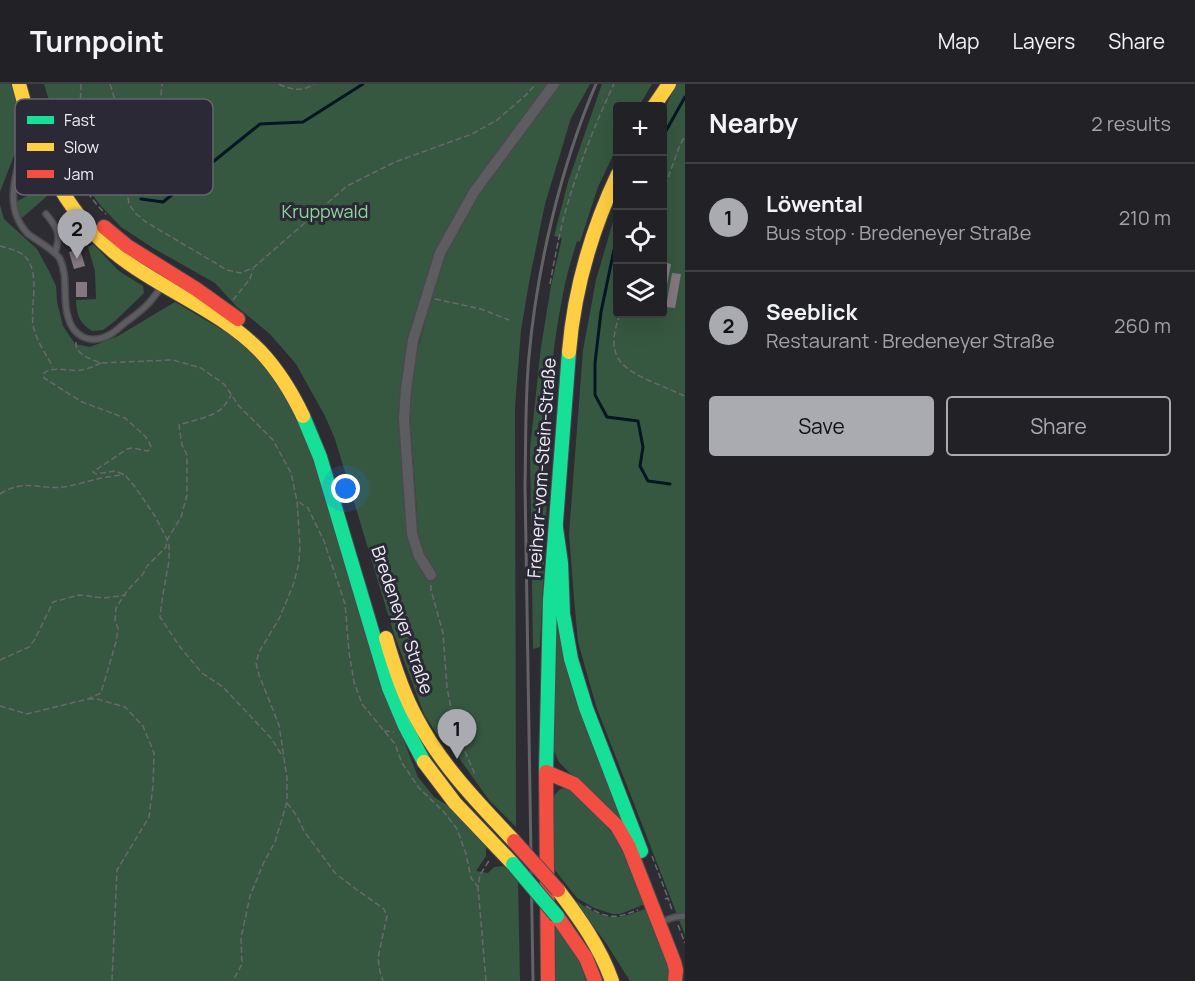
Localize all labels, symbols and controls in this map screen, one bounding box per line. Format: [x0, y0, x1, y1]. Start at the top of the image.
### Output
text: Turnpoint [30, 22, 164, 60]
text: Map [938, 27, 979, 55]
text: Layers [1012, 27, 1075, 55]
text: Share [1108, 27, 1165, 55]
legend [15, 99, 213, 195]
map controls [613, 102, 667, 318]
button: + [613, 102, 667, 156]
text: Nearby [709, 105, 798, 141]
text: Fast [64, 109, 95, 131]
text: 2 results [1091, 110, 1171, 137]
text: Slow [64, 136, 99, 158]
button: − [613, 156, 667, 210]
text: Jam [64, 163, 94, 185]
text: Löwental [766, 189, 863, 219]
park label: Kruppwald [282, 199, 368, 223]
text: 1 [724, 204, 733, 231]
text: 210 m [1119, 204, 1171, 231]
pin: 2 [58, 210, 97, 259]
button: locate [613, 210, 667, 264]
text: Bus stop · Bredeneyer Straße [766, 219, 1031, 246]
button: layers [613, 264, 667, 318]
text: Seeblick [766, 297, 857, 327]
text: 2 [723, 312, 734, 339]
text: 260 m [1114, 312, 1171, 339]
text: Restaurant · Bredeneyer Straße [766, 327, 1055, 354]
street label: Freiherr-vom-Stein-Straße [521, 357, 561, 579]
button: Save [709, 396, 934, 456]
button: Share [946, 396, 1171, 456]
your location [331, 474, 360, 503]
street label: Bredeneyer Straße [366, 542, 440, 697]
pin: 1 [438, 710, 476, 759]

